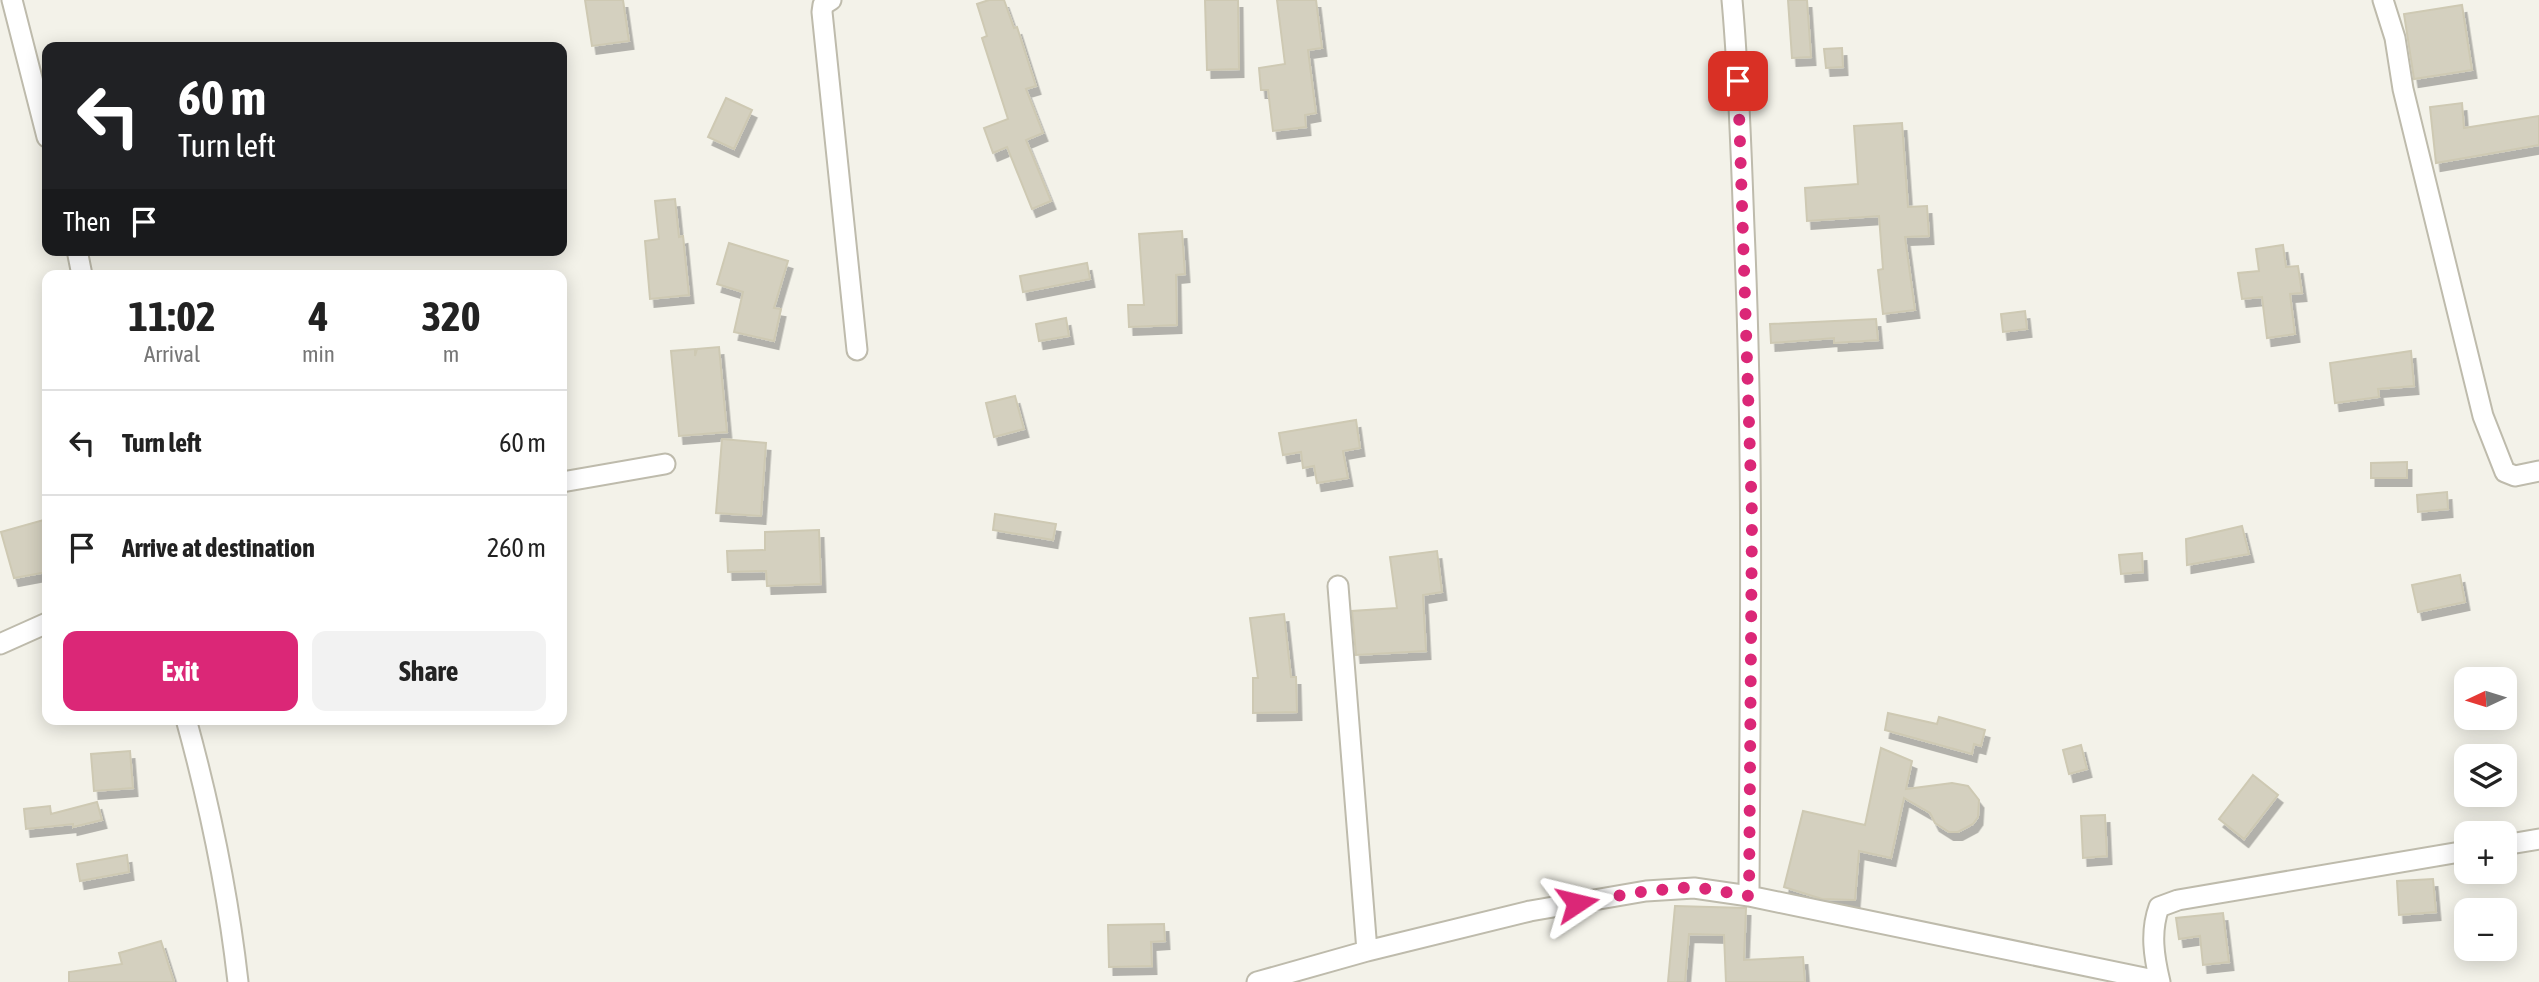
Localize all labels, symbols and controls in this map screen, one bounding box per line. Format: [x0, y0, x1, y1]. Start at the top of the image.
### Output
pin [1708, 51, 1768, 111]
icon: arrive [1719, 62, 1757, 100]
text: 60 m [178, 69, 266, 125]
icon: left [63, 70, 154, 161]
text: Turn left [178, 127, 276, 164]
icon: arrive [125, 203, 163, 241]
text: Then [63, 207, 111, 237]
text: 11:02 [128, 292, 216, 340]
text: 4 [309, 292, 328, 340]
text: 320 [421, 292, 481, 340]
text: Arrival [144, 341, 200, 367]
text: min [302, 341, 335, 367]
text: m [443, 341, 459, 367]
icon: left [63, 424, 101, 462]
text: Turn left [122, 428, 202, 458]
text: 60 m [499, 428, 546, 458]
icon: arrive [63, 529, 101, 567]
text: Arrive at destination [122, 533, 315, 563]
text: 260 m [487, 533, 546, 563]
button: Exit [63, 631, 298, 711]
button: Share [312, 631, 546, 711]
north arrow [2454, 667, 2516, 730]
map controls [2454, 667, 2517, 961]
button: layers [2454, 744, 2517, 807]
button: + [2454, 821, 2517, 884]
position arrow [1540, 866, 1614, 940]
button: − [2454, 898, 2517, 961]

